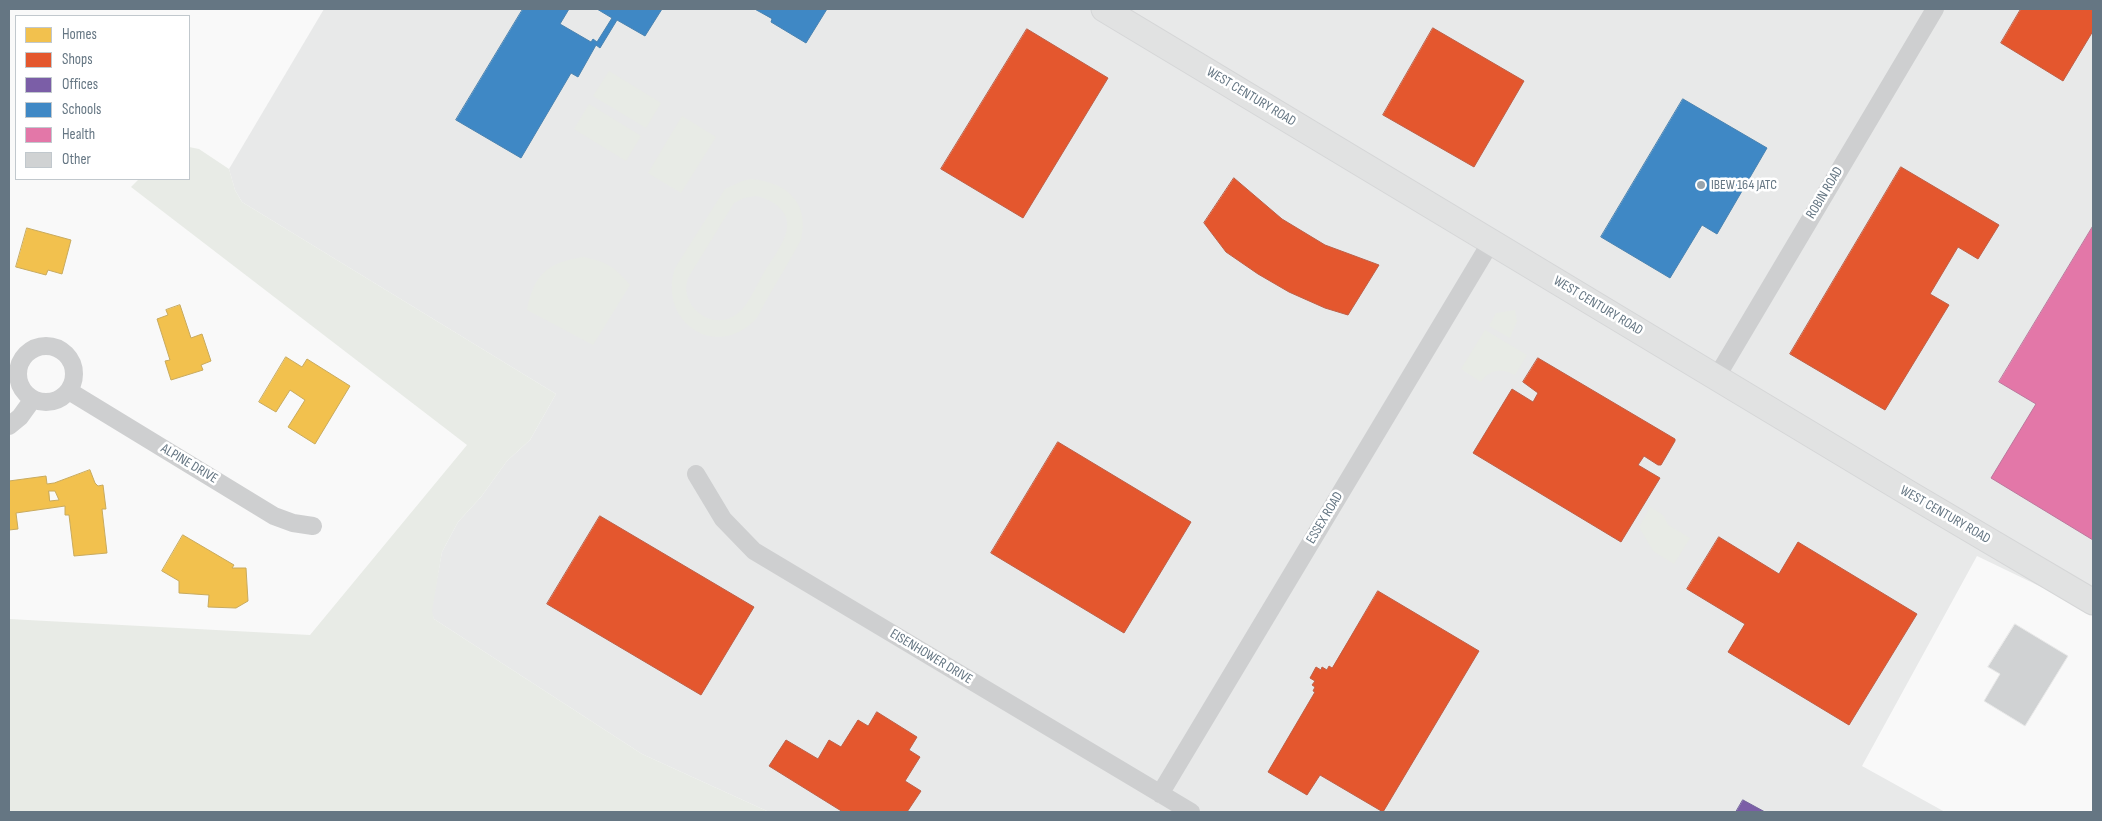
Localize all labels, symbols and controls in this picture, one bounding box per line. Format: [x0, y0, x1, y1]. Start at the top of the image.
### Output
legend [15, 15, 190, 180]
text: Homes [62, 25, 97, 44]
text: Shops [62, 50, 93, 69]
street label: WEST CENTURY ROAD [1203, 64, 1299, 130]
text: Offices [62, 75, 98, 94]
text: Schools [62, 100, 101, 119]
text: Health [62, 125, 95, 144]
text: Other [62, 150, 91, 169]
street label: ROBIN ROAD [1803, 164, 1847, 222]
place label: IBEW 164 JATC [1711, 177, 1777, 193]
marker: IBEW 164 JATC [1695, 179, 1707, 191]
street label: WEST CENTURY ROAD [1550, 273, 1646, 339]
street label: ALPINE DRIVE [158, 441, 220, 487]
street label: WEST CENTURY ROAD [1897, 482, 1993, 548]
street label: ESSEX ROAD [1303, 489, 1347, 547]
street label: EISENHOWER DRIVE [887, 626, 975, 688]

